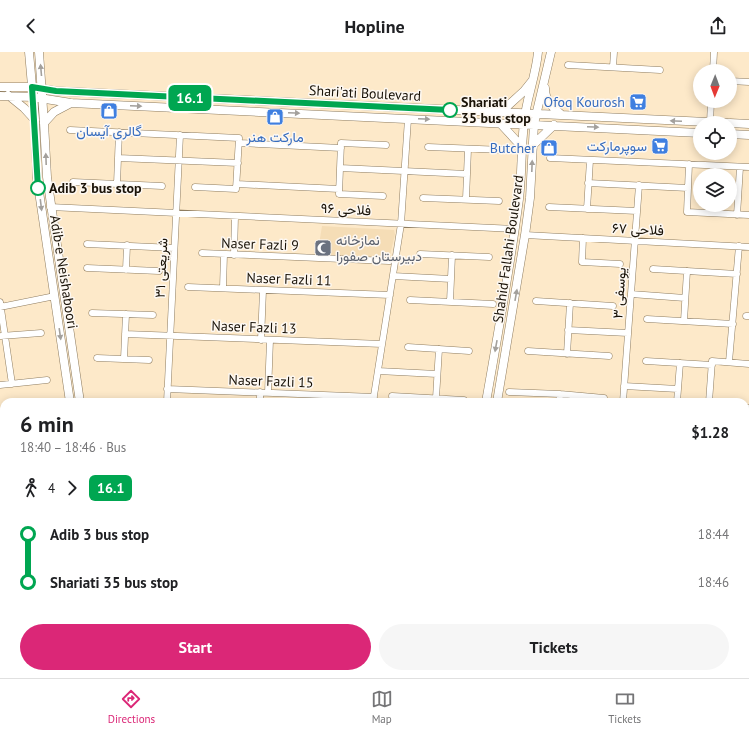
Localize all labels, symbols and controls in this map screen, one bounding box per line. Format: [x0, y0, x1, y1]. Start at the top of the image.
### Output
icon: back [20, 15, 42, 37]
text: Hopline [344, 15, 405, 38]
icon: share [707, 15, 729, 37]
one-way arrow [37, 64, 44, 76]
north arrow [693, 64, 737, 108]
map controls [693, 64, 737, 212]
street label: Shari'ati Boulevard [309, 81, 421, 105]
line badge: 16.1 [162, 85, 218, 111]
text: 16.1 [176, 89, 204, 107]
supermarket icon: Ofoq Kourosh [628, 92, 648, 112]
place label: Shariati 35 bus stop [461, 93, 531, 127]
place label: Ofoq Kourosh [544, 93, 625, 111]
shop icon: گالری آيسان [99, 101, 119, 121]
marker: Shariati 35 bus stop [442, 102, 458, 118]
one-way arrow [130, 103, 143, 109]
shop icon: مارکت هنر [265, 107, 285, 127]
one-way arrow [288, 110, 300, 117]
one-way arrow [418, 116, 430, 123]
button: locate [693, 116, 737, 160]
one-way arrow [670, 117, 682, 124]
place label: گالری آيسان [76, 122, 142, 140]
one-way arrow [587, 124, 599, 131]
place label: مارکت هنر [245, 128, 304, 146]
supermarket icon: سوپرمارکت [650, 136, 670, 156]
place label: سوپرمارکت [587, 137, 647, 156]
shop icon: Butcher [539, 138, 559, 158]
place label: Butcher [490, 139, 536, 157]
one-way arrow [43, 152, 49, 165]
one-way arrow [529, 159, 535, 172]
button: layers [693, 168, 737, 212]
street label: Shahid Fallahi Boulevard [489, 174, 527, 324]
place label: Adib 3 bus stop [49, 179, 142, 197]
marker: Adib 3 bus stop [30, 180, 46, 196]
one-way arrow [37, 199, 44, 212]
street label: فلاحی ۹۶ [320, 199, 372, 219]
street label: Adib-e Neishaboori [46, 214, 82, 330]
street label: فلاحی ۶۷ [612, 219, 664, 239]
place label: نمازخانه دبیرستان صفورا [336, 231, 422, 265]
street label: Naser Fazli 9 [221, 234, 299, 254]
street label: شریعتی ۳۱ [150, 238, 172, 298]
mosque icon: نمازخانه دبیرستان صفورا [313, 238, 333, 258]
street label: یوسفی ۳ [608, 267, 630, 319]
street label: Naser Fazli 11 [246, 269, 332, 289]
one-way arrow [513, 288, 519, 301]
street label: Naser Fazli 13 [211, 317, 297, 337]
one-way arrow [57, 328, 63, 340]
one-way arrow [493, 340, 499, 352]
street label: Naser Fazli 15 [228, 371, 314, 391]
text: 6 min [20, 410, 74, 438]
text: $1.28 [691, 423, 729, 442]
text: 18:40 – 18:46 · Bus [20, 439, 126, 456]
icon: walk [20, 477, 42, 499]
icon: forward [61, 477, 83, 499]
text: 16.1 [97, 479, 124, 497]
text: 4 [48, 480, 55, 497]
text: Adib 3 bus stop [50, 525, 149, 544]
text: 18:44 [698, 526, 729, 543]
text: Shariati 35 bus stop [50, 573, 178, 592]
text: 18:46 [698, 574, 729, 591]
button: Start [20, 624, 371, 670]
button: Tickets [379, 624, 729, 670]
tab: Directions [108, 688, 155, 726]
tab: Map [371, 688, 393, 726]
tab: Tickets [608, 688, 641, 726]

